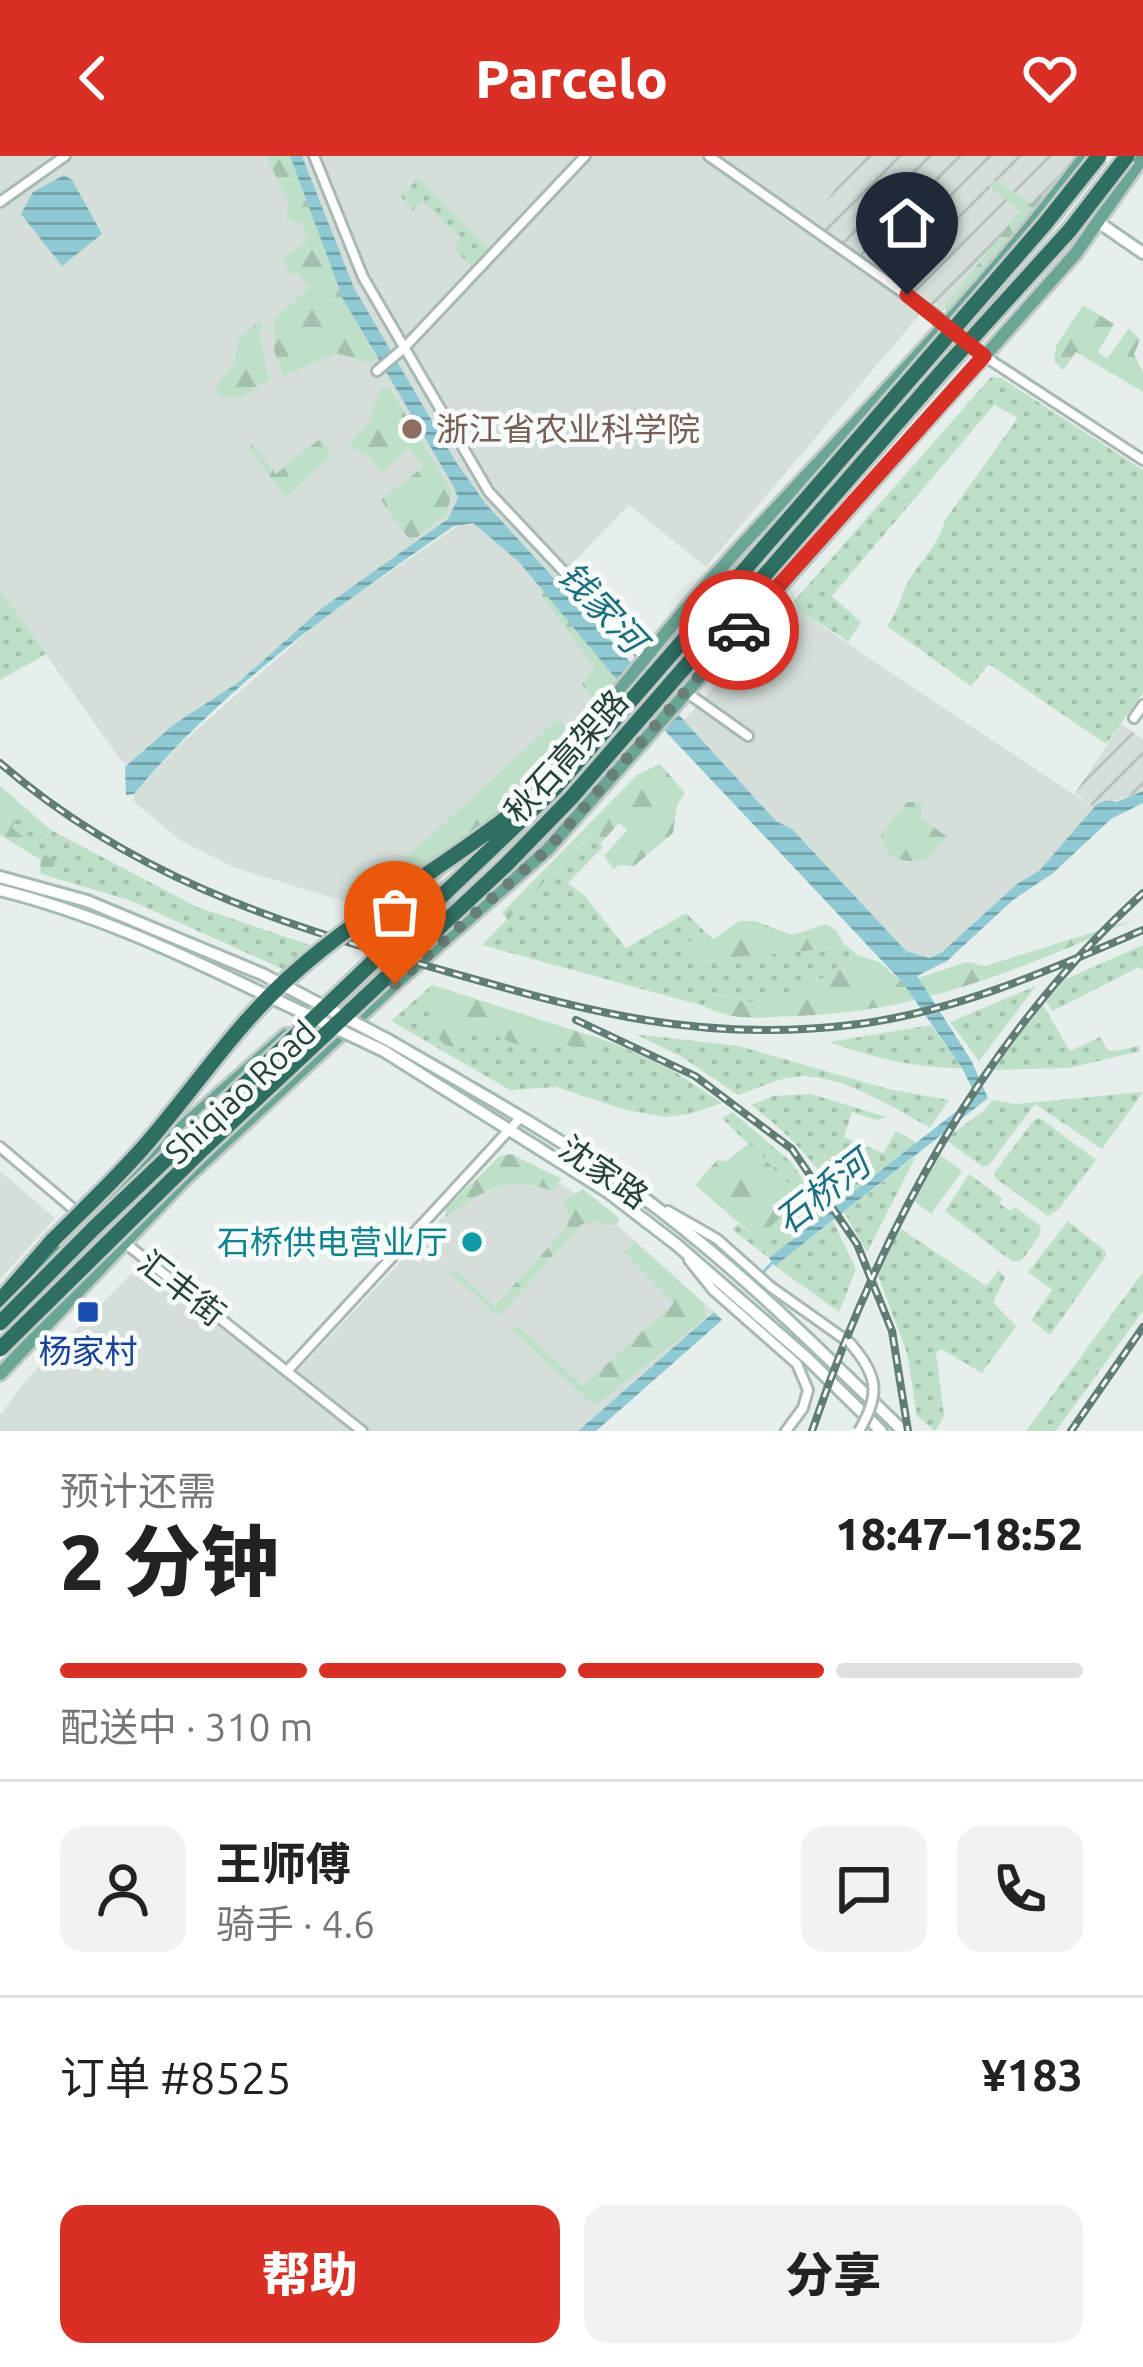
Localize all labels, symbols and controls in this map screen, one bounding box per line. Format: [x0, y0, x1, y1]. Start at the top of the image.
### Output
icon: back [60, 45, 126, 111]
icon: heart [1017, 45, 1083, 111]
text: Parcelo [475, 48, 668, 108]
pin [856, 172, 958, 295]
icon: home [874, 190, 940, 256]
place label: 浙江省农业科学院 [436, 410, 700, 447]
marker: 浙江省农业科学院 [399, 416, 425, 442]
water label: 钱家河 [551, 553, 658, 665]
courier [679, 570, 799, 690]
icon: car [706, 597, 772, 663]
street label: 秋石高架路 [497, 682, 635, 829]
pin [344, 861, 446, 984]
icon: bag [362, 879, 428, 945]
street label: Shiqiao Road [157, 1013, 322, 1170]
street label: 沈家路 [553, 1128, 655, 1215]
water label: 石桥河 [767, 1139, 882, 1241]
place label: 石桥供电营业厅 [217, 1223, 448, 1260]
marker: 石桥供电营业厅 [459, 1229, 485, 1255]
street label: 汇丰街 [132, 1243, 233, 1333]
marker: 杨家村 [75, 1299, 101, 1325]
place label: 杨家村 [39, 1332, 138, 1369]
text: 预计还需 [60, 1469, 216, 1512]
text: 18:47–18:52 [835, 1508, 1083, 1559]
text: 2 分钟 [60, 1517, 279, 1605]
text: 配送中 · 310 m [60, 1705, 313, 1748]
button: person [60, 1826, 186, 1952]
button: chat [801, 1826, 927, 1952]
button: phone [957, 1826, 1083, 1952]
text: 王师傅 [216, 1838, 351, 1889]
text: 骑手 · 4.6 [216, 1902, 375, 1945]
text: ¥183 [981, 2049, 1083, 2100]
text: 订单 #8525 [60, 2052, 291, 2103]
button: 帮助 [60, 2205, 560, 2343]
button: 分享 [584, 2205, 1083, 2343]

